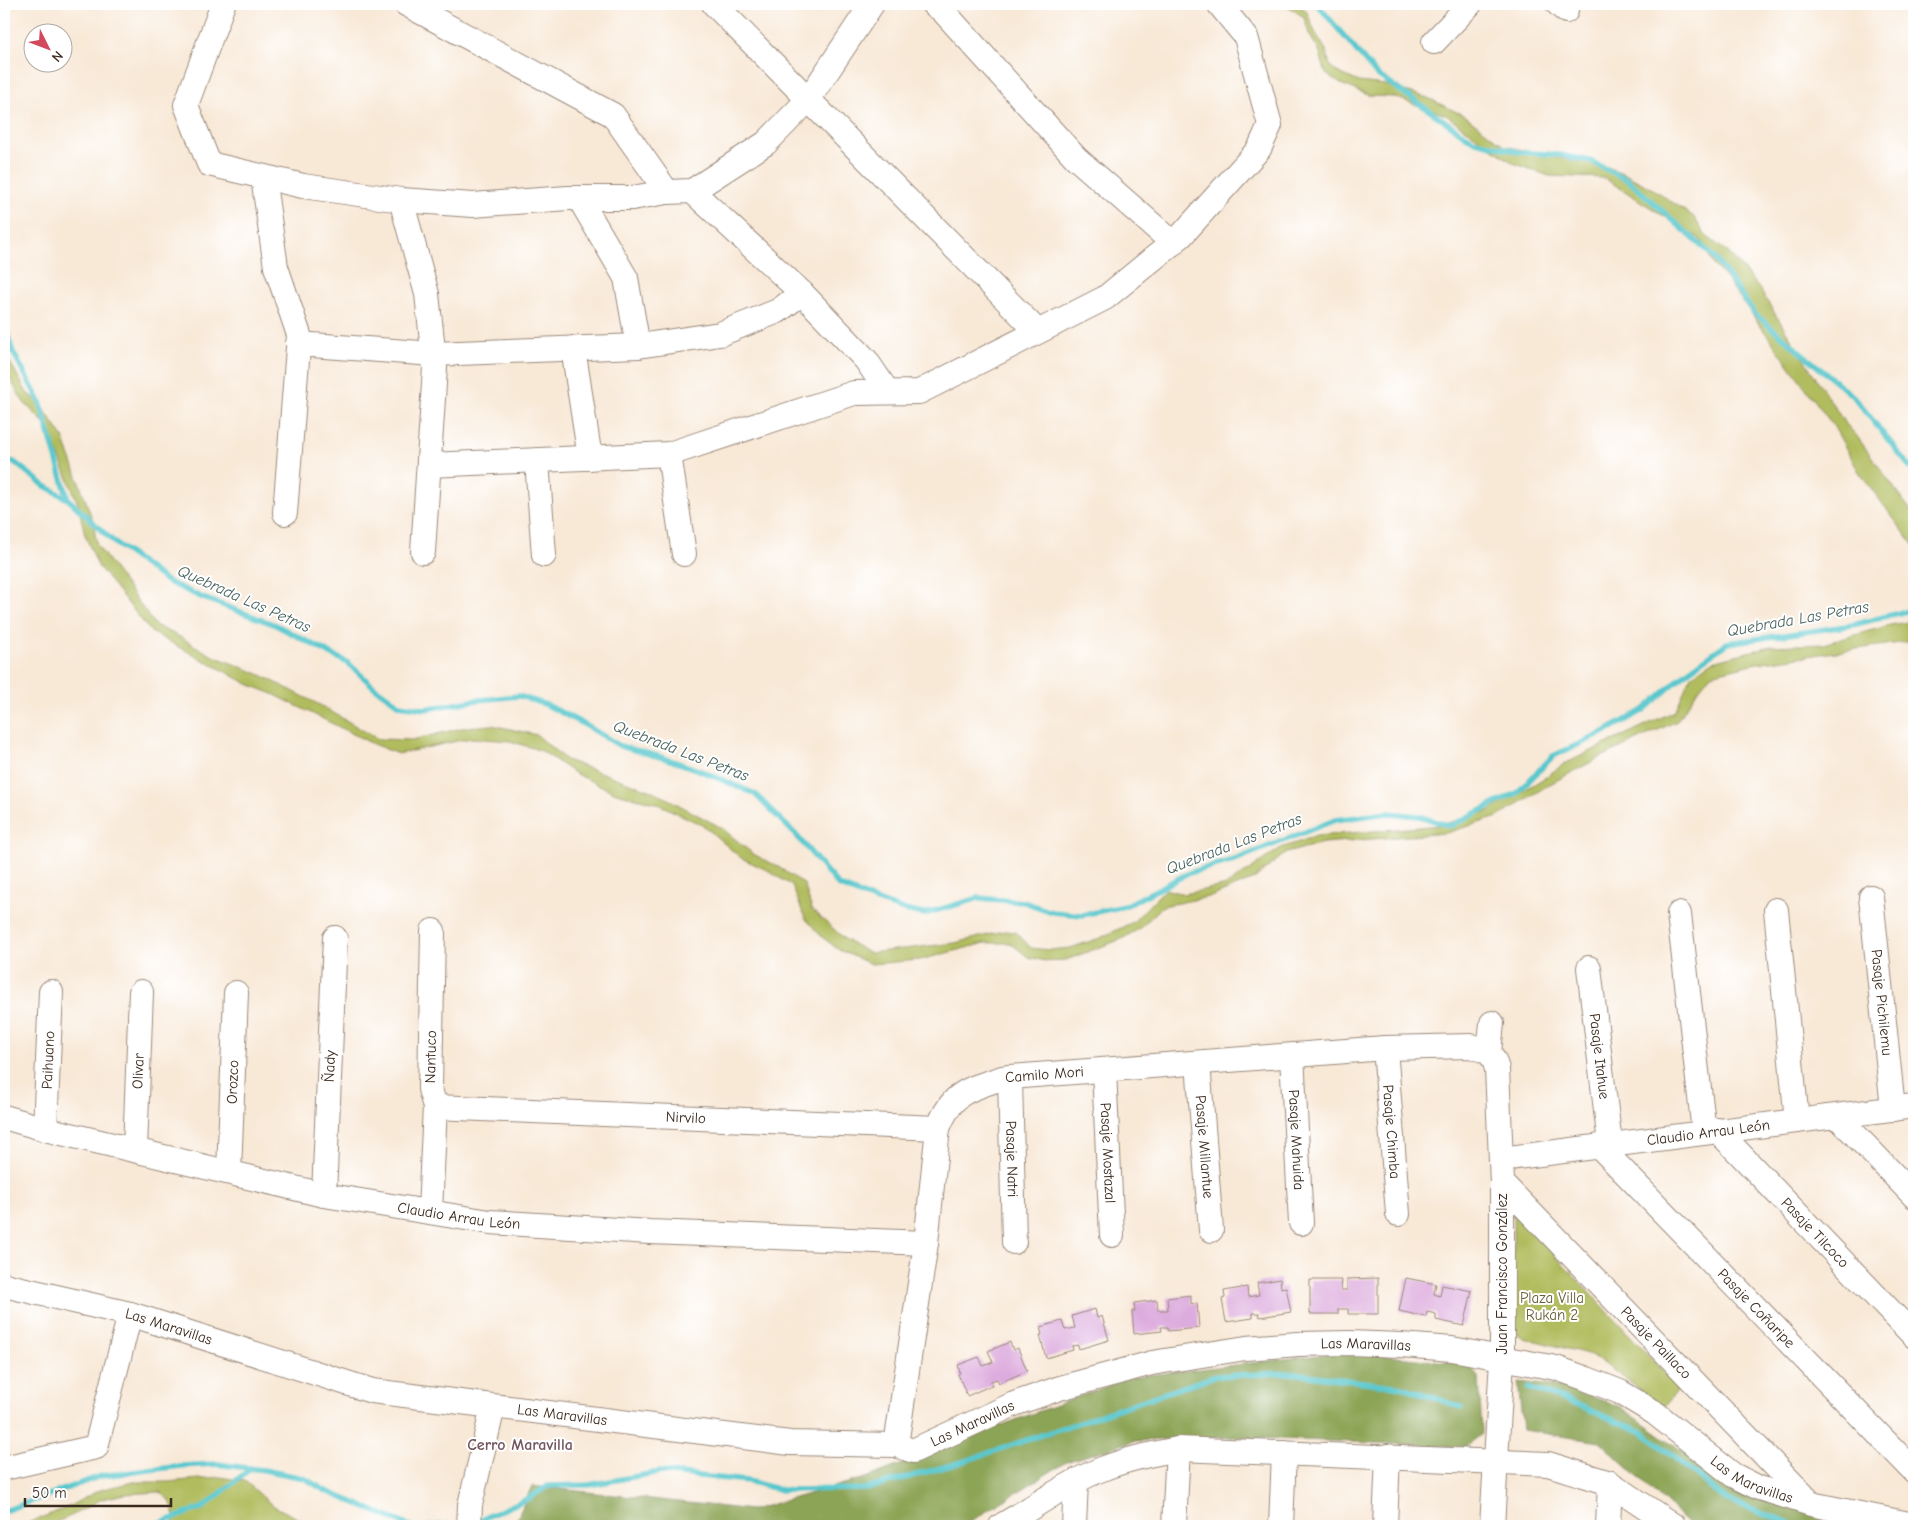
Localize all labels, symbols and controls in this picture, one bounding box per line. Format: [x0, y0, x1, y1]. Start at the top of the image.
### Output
north arrow [22, 22, 72, 72]
text: N [48, 47, 67, 65]
water label: Quebrada Las Petras [175, 562, 313, 637]
water label: Quebrada Las Petras [1726, 598, 1871, 640]
water label: Quebrada Las Petras [611, 717, 751, 785]
water label: Quebrada Las Petras [1164, 810, 1304, 878]
street label: Pasaje Pichilemu [1867, 948, 1896, 1057]
street label: Pasaje Itahue [1585, 1012, 1614, 1101]
street label: Paihuano [38, 1030, 58, 1090]
street label: Nantuco [421, 1030, 440, 1084]
street label: Ñady [320, 1049, 339, 1083]
street label: Olivar [128, 1053, 148, 1089]
street label: Orozco [223, 1060, 242, 1105]
street label: Camilo Mori [1004, 1062, 1085, 1087]
street label: Pasaje Chimba [1379, 1084, 1404, 1180]
street label: Pasaje Mahuida [1285, 1089, 1308, 1191]
street label: Pasaje Millantue [1192, 1094, 1218, 1200]
street label: Pasaje Mostazal [1097, 1102, 1119, 1204]
street label: Nirvilo [665, 1108, 706, 1127]
street label: Claudio Arrau León [1646, 1116, 1771, 1149]
street label: Pasaje Natri [1002, 1120, 1022, 1198]
street label: Juan Francisco González [1493, 1193, 1511, 1355]
street label: Pasaje Tilcoco [1777, 1194, 1853, 1272]
street label: Claudio Arrau León [396, 1198, 521, 1233]
street label: Pasaje Coñaripe [1714, 1265, 1799, 1352]
park label: Plaza Villa Rukán 2 [1520, 1289, 1584, 1324]
street label: Pasaje Paillaco [1617, 1303, 1695, 1383]
street label: Las Maravillas [124, 1304, 215, 1349]
street label: Las Maravillas [1320, 1334, 1411, 1355]
street label: Las Maravillas [928, 1396, 1017, 1451]
street label: Las Maravillas [516, 1400, 608, 1429]
district label: Cerro Maravilla [467, 1436, 573, 1454]
street label: Las Maravillas [1707, 1452, 1795, 1507]
scale bar [25, 1475, 171, 1507]
text: 50 m [32, 1484, 67, 1502]

